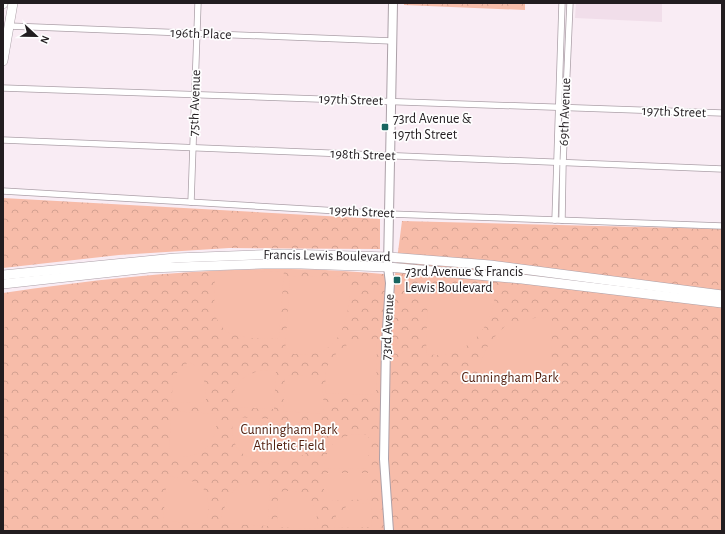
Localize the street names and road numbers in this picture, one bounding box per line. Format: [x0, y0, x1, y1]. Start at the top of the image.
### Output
street label: 196th Place [170, 26, 232, 42]
street label: 75th Avenue [187, 69, 203, 137]
street label: 69th Avenue [557, 78, 573, 146]
street label: 197th Street [319, 92, 384, 108]
street label: 197th Street [642, 104, 707, 120]
street label: 198th Street [330, 147, 396, 163]
street label: 199th Street [329, 203, 395, 221]
street label: Francis Lewis Boulevard [263, 248, 391, 264]
street label: 73rd Avenue [379, 293, 397, 361]

